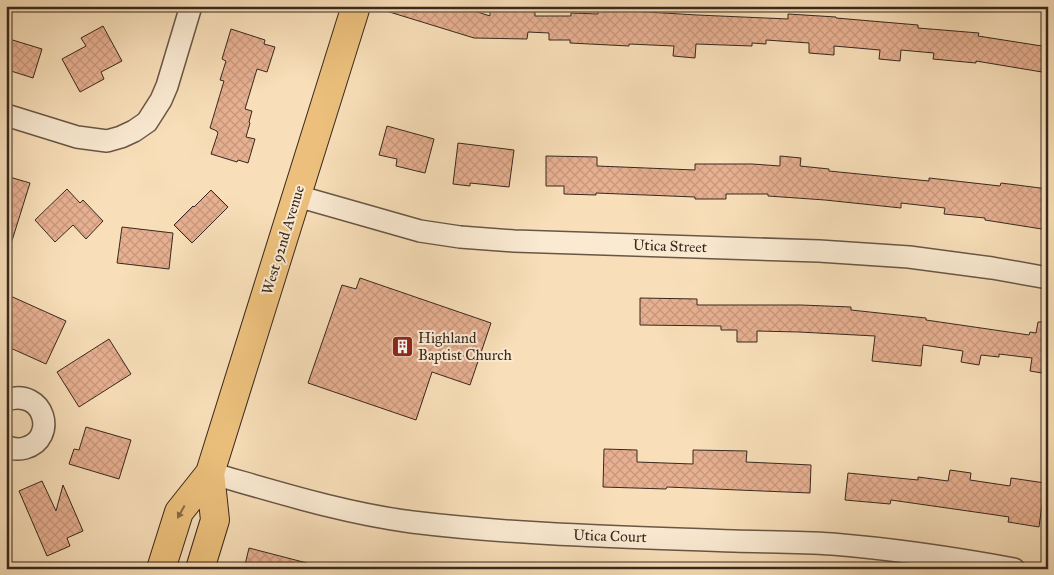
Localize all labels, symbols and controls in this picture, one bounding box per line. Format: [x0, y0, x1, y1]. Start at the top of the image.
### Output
street label: West 92nd Avenue [258, 183, 308, 297]
street label: Utica Street [633, 236, 708, 256]
place label: Highland Baptist Church [418, 329, 513, 364]
building icon: Highland Baptist Church [390, 335, 414, 359]
one-way arrow [176, 506, 185, 519]
street label: Utica Court [573, 526, 648, 546]

